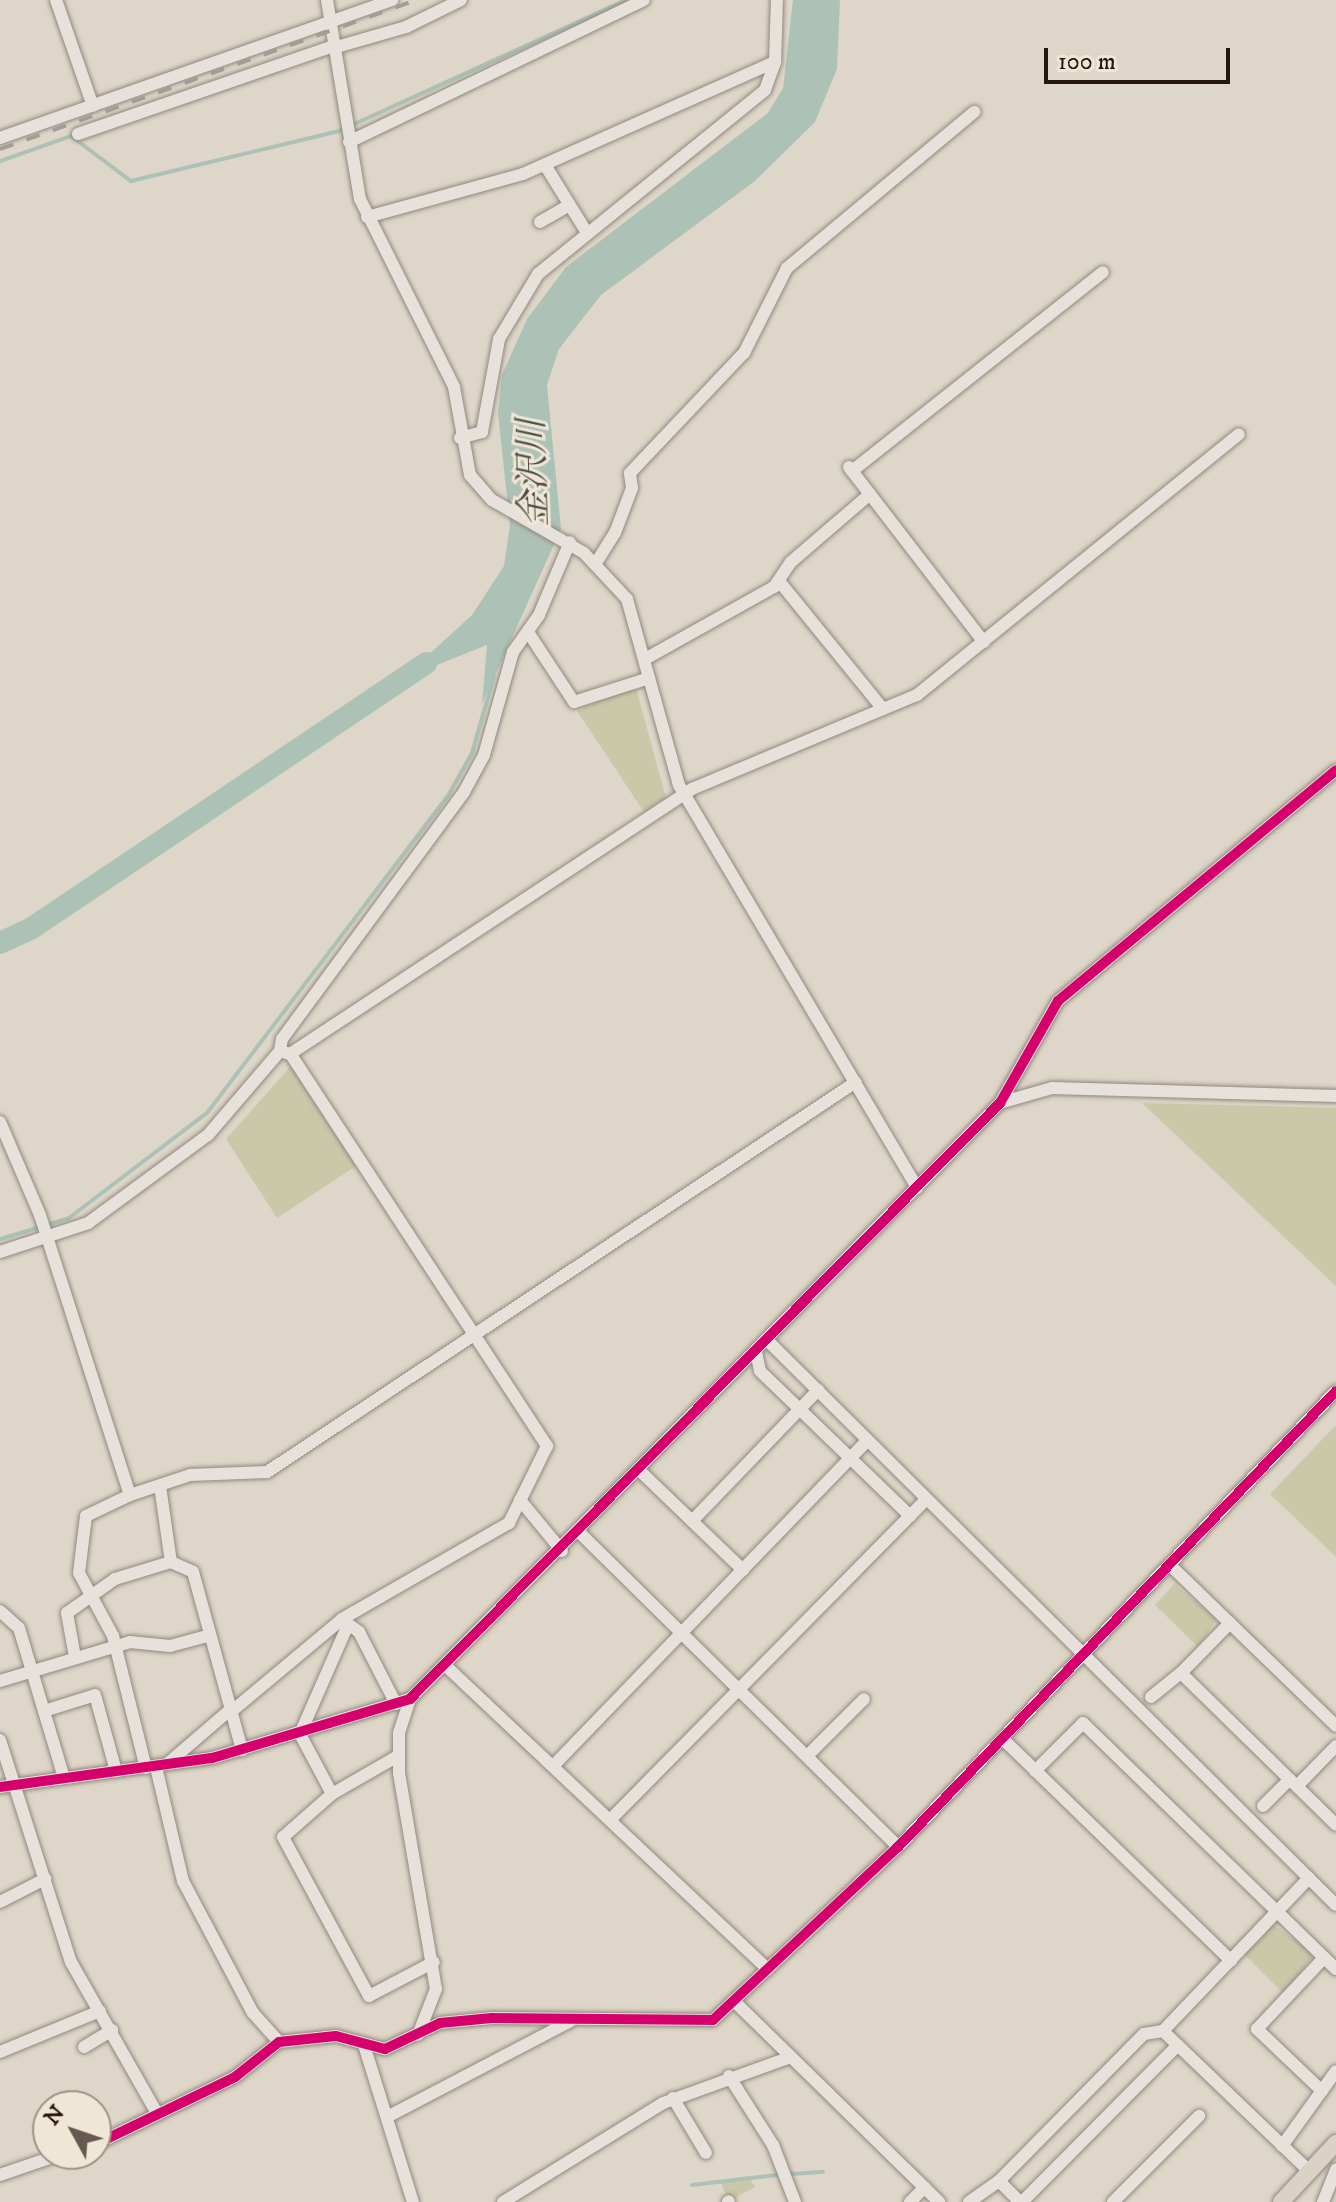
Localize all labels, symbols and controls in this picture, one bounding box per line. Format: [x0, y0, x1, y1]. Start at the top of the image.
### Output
scale bar [1048, 32, 1234, 82]
text: 100 m [1058, 47, 1116, 77]
water label: 金沢川 [511, 418, 557, 528]
north arrow [32, 2090, 112, 2170]
text: N [39, 2100, 71, 2131]

